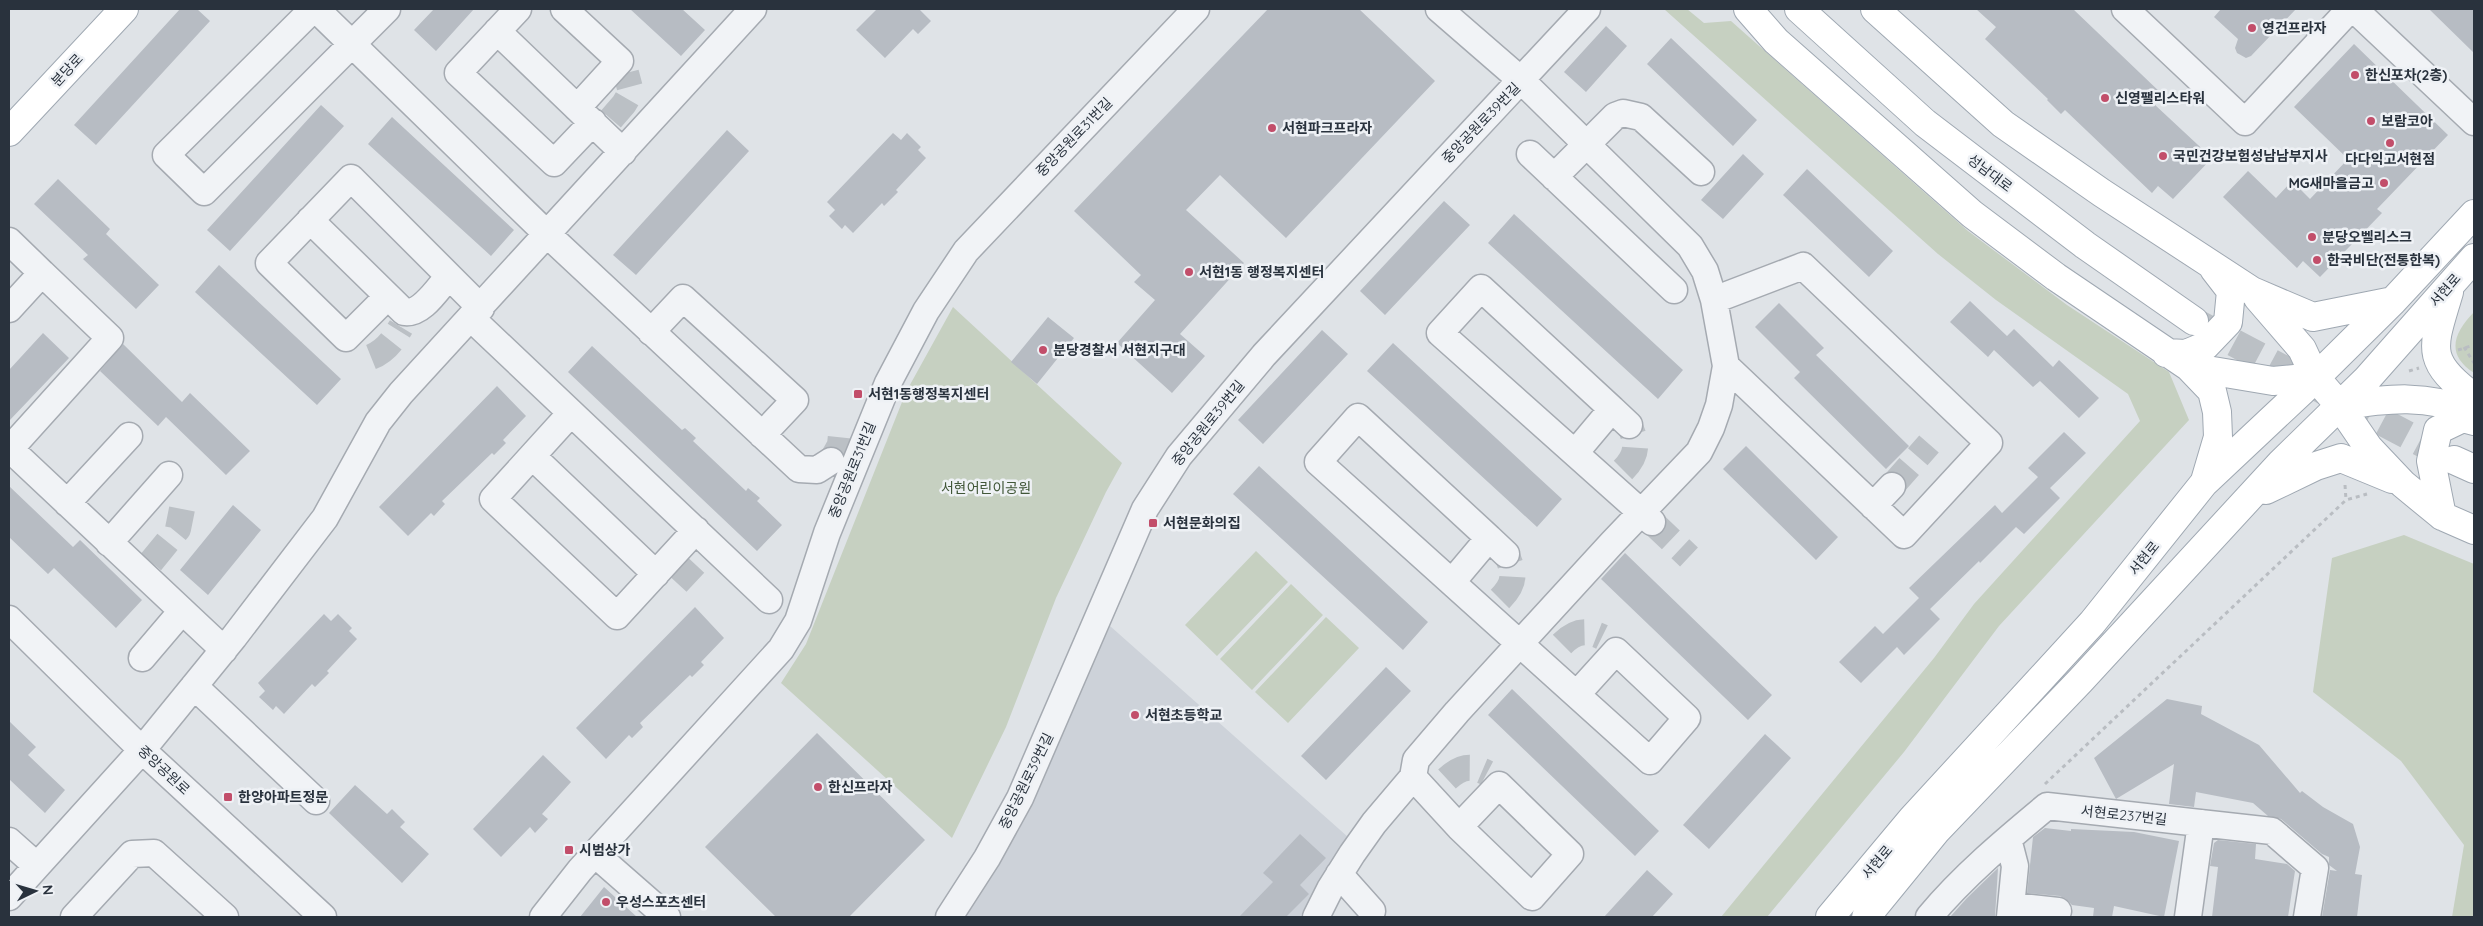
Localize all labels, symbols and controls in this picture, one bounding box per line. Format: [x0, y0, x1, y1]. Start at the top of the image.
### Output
place label: 영건프라자 [2262, 19, 2327, 37]
marker: 영건프라자 [2246, 22, 2258, 34]
street label: 분당로 [47, 50, 87, 90]
place label: 한신포차(2층) [2365, 66, 2447, 84]
marker: 한신포차(2층) [2349, 69, 2361, 81]
street label: 중앙공원로39번길 [1438, 79, 1524, 167]
place label: 신영팰리스타워 [2115, 89, 2205, 107]
marker: 신영팰리스타워 [2099, 92, 2111, 104]
street label: 중앙공원로31번길 [1032, 94, 1116, 180]
place label: 보람코아 [2381, 112, 2433, 130]
marker: 보람코아 [2365, 115, 2377, 127]
place label: 서현파크프라자 [1282, 119, 1372, 137]
marker: 서현파크프라자 [1266, 122, 1278, 134]
marker: 다다익고서현점 [2384, 137, 2396, 149]
place label: 국민건강보험성남남부지사 [2173, 147, 2328, 165]
street label: 성남대로 [1964, 150, 2016, 196]
marker: 국민건강보험성남남부지사 [2157, 150, 2169, 162]
place label: 다다익고서현점 [2345, 150, 2435, 168]
place label: MG새마을금고 [2288, 174, 2374, 192]
marker: MG새마을금고 [2378, 177, 2390, 189]
place label: 분당오벨리스크 [2322, 228, 2412, 246]
marker: 분당오벨리스크 [2306, 231, 2318, 243]
place label: 한국비단(전통한복) [2327, 251, 2440, 269]
marker: 한국비단(전통한복) [2311, 254, 2323, 266]
place label: 서현1동 행정복지센터 [1199, 263, 1324, 281]
marker: 서현1동 행정복지센터 [1183, 266, 1195, 278]
street label: 서현로 [2426, 269, 2465, 310]
place label: 분당경찰서 서현지구대 [1053, 341, 1186, 359]
marker: 분당경찰서 서현지구대 [1037, 344, 1049, 356]
street label: 중앙공원로39번길 [1168, 376, 1248, 470]
place label: 서현1동행정복지센터 [868, 385, 989, 403]
marker: 서현1동행정복지센터 [852, 388, 864, 400]
street label: 중앙공원로31번길 [824, 419, 880, 521]
park label: 서현어린이공원 [941, 479, 1031, 497]
place label: 서현문화의집 [1163, 514, 1240, 532]
marker: 서현문화의집 [1147, 517, 1159, 529]
street label: 서현로 [2125, 537, 2163, 579]
place label: 서현초등학교 [1145, 706, 1222, 724]
marker: 서현초등학교 [1129, 709, 1141, 721]
street label: 중앙공원로39번길 [995, 730, 1057, 832]
street label: 중앙공원로 [134, 741, 194, 799]
place label: 한신프라자 [828, 778, 893, 796]
marker: 한신프라자 [812, 781, 824, 793]
place label: 한양아파트정문 [238, 788, 328, 806]
marker: 한양아파트정문 [222, 791, 234, 803]
street label: 서현로237번길 [2080, 802, 2168, 828]
place label: 시범상가 [579, 841, 631, 859]
street label: 서현로 [1858, 841, 1896, 883]
marker: 시범상가 [563, 844, 575, 856]
north arrow [10, 866, 60, 916]
text: N [39, 884, 57, 896]
place label: 우성스포츠센터 [616, 893, 706, 911]
marker: 우성스포츠센터 [600, 896, 612, 908]

